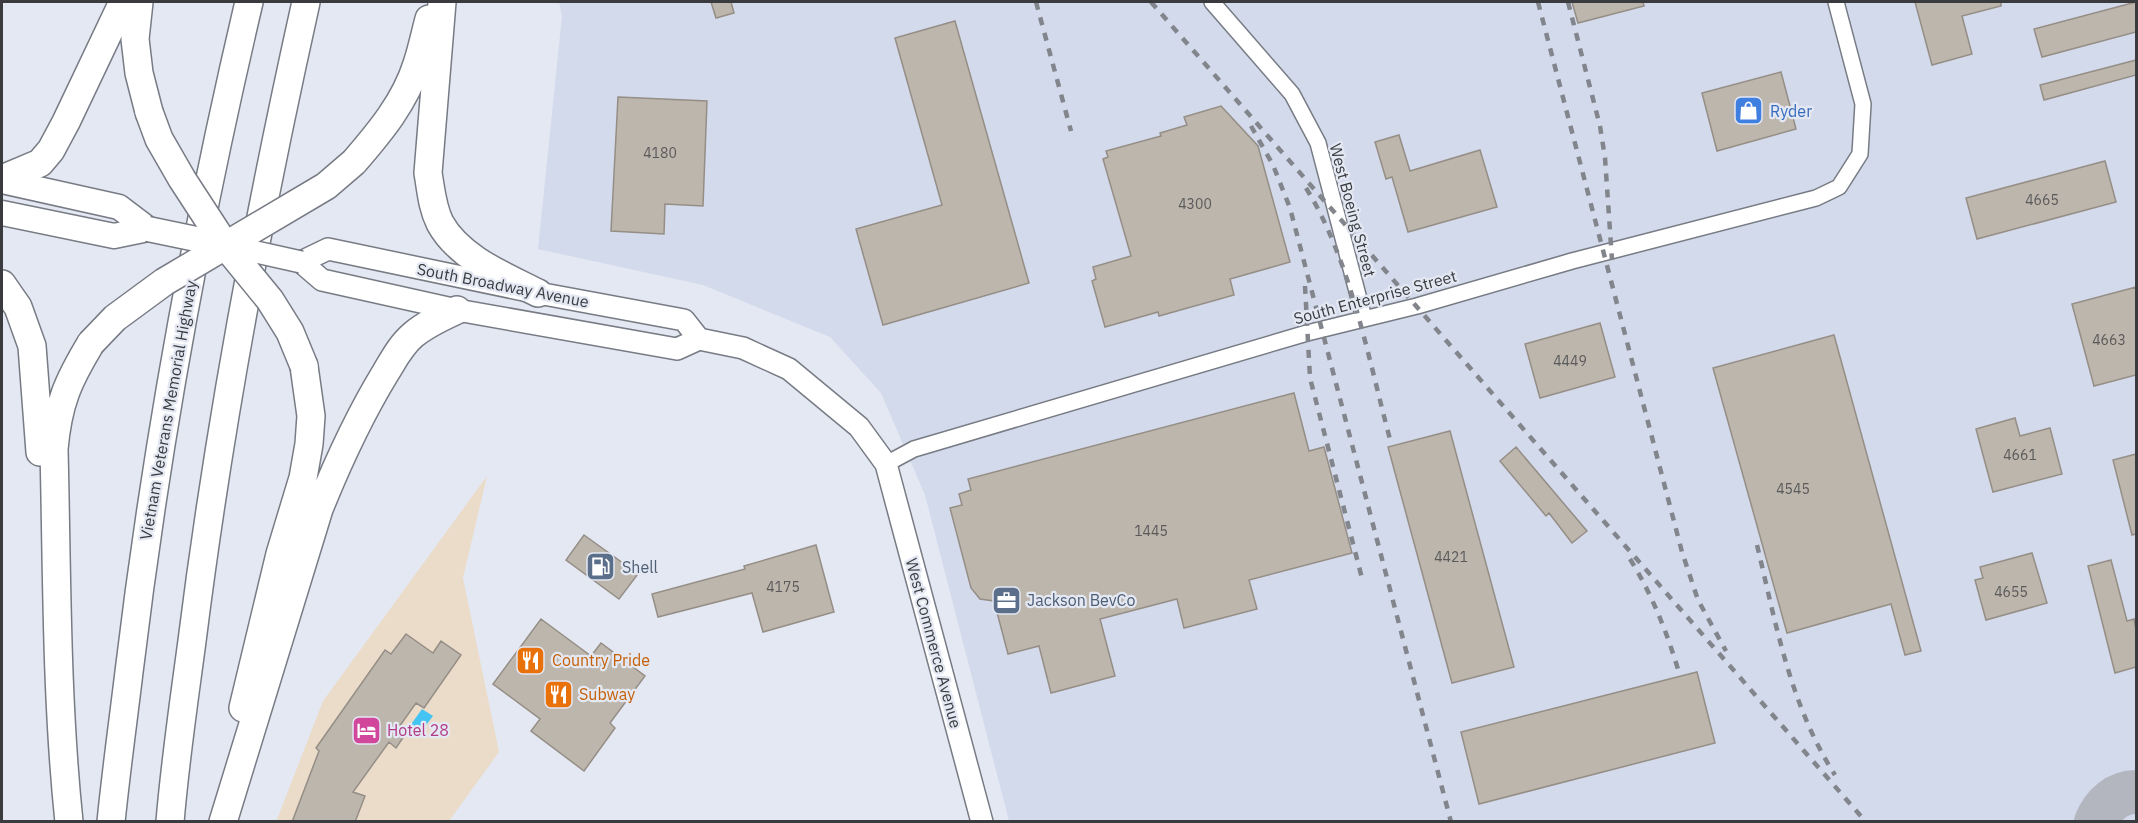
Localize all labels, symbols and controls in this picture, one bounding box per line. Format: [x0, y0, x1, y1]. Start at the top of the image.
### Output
shop icon: Ryder [1733, 95, 1765, 127]
place label: Ryder [1770, 101, 1812, 121]
street label: West Boeing Street [1326, 141, 1380, 279]
house number: 4180 [643, 144, 677, 162]
house number: 4665 [2025, 191, 2059, 209]
house number: 4300 [1178, 195, 1212, 213]
street label: South Broadway Avenue [415, 259, 591, 312]
street label: South Enterprise Street [1291, 266, 1459, 328]
street label: Vietnam Veterans Memorial Highway [135, 278, 201, 542]
house number: 4663 [2092, 331, 2126, 349]
house number: 4449 [1553, 352, 1587, 370]
house number: 4661 [2003, 446, 2037, 464]
house number: 4545 [1776, 480, 1810, 498]
house number: 1445 [1134, 522, 1168, 540]
house number: 4421 [1434, 548, 1468, 566]
fuel station icon: Shell [585, 551, 617, 583]
street label: West Commerce Avenue [902, 556, 966, 730]
place label: Shell [622, 557, 658, 577]
house number: 4175 [766, 578, 800, 596]
house number: 4655 [1994, 583, 2028, 601]
office icon: Jackson BevCo [990, 584, 1022, 616]
place label: Jackson BevCo [1027, 590, 1136, 610]
restaurant icon: Country Pride [515, 644, 547, 676]
place label: Country Pride [552, 650, 650, 670]
restaurant icon: Subway [542, 678, 574, 710]
place label: Subway [579, 684, 635, 704]
hotel icon: Hotel 28 [350, 714, 382, 746]
place label: Hotel 28 [387, 720, 449, 740]

